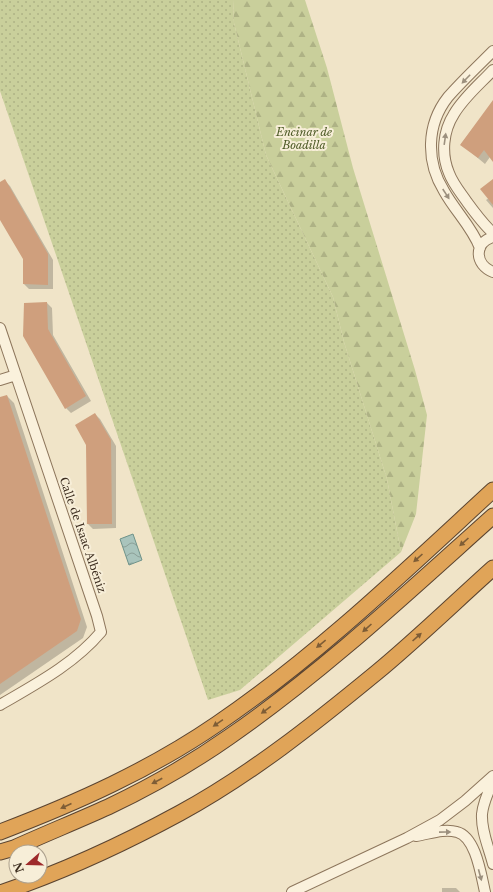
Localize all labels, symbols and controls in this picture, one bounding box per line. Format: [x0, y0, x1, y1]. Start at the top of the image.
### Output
one-way arrow [461, 74, 471, 84]
park label: Encinar de Boadilla [275, 125, 332, 152]
one-way arrow [442, 133, 448, 145]
one-way arrow [442, 189, 450, 200]
street label: Calle de Isaac Albéniz [57, 475, 109, 595]
one-way arrow [459, 538, 469, 547]
one-way arrow [414, 553, 423, 562]
one-way arrow [361, 624, 372, 633]
one-way arrow [411, 632, 422, 641]
one-way arrow [316, 640, 326, 649]
one-way arrow [260, 706, 271, 714]
one-way arrow [213, 719, 223, 727]
one-way arrow [151, 778, 163, 784]
one-way arrow [60, 803, 71, 809]
one-way arrow [439, 828, 451, 835]
north arrow [8, 844, 48, 884]
text: N [10, 860, 27, 875]
one-way arrow [478, 868, 484, 881]

